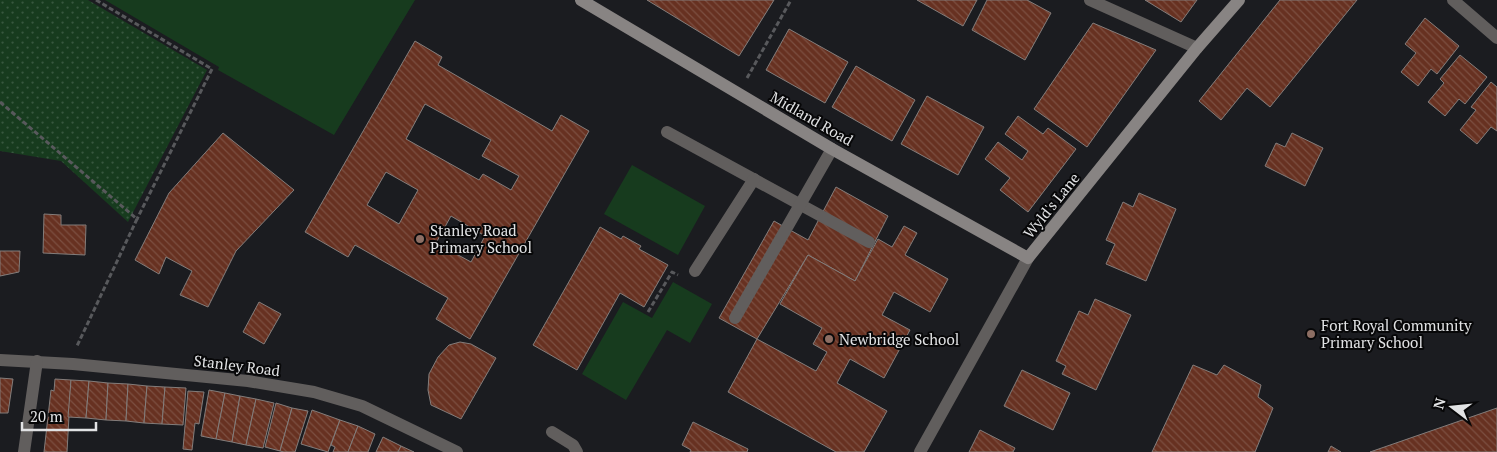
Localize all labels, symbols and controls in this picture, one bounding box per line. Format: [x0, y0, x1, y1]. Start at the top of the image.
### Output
street label: Midland Road [767, 86, 857, 150]
street label: Wyld's Lane [1018, 168, 1084, 242]
place label: Stanley Road Primary School [430, 220, 532, 257]
marker: Stanley Road Primary School [414, 233, 426, 245]
place label: Fort Royal Community Primary School [1321, 315, 1472, 352]
marker: Fort Royal Community Primary School [1305, 328, 1317, 340]
place label: Newbridge School [839, 329, 959, 349]
marker: Newbridge School [823, 333, 835, 345]
street label: Stanley Road [193, 350, 281, 380]
north arrow [1427, 382, 1477, 432]
text: N [1428, 395, 1450, 411]
scale bar [22, 400, 96, 432]
text: 20 m [30, 406, 63, 426]

